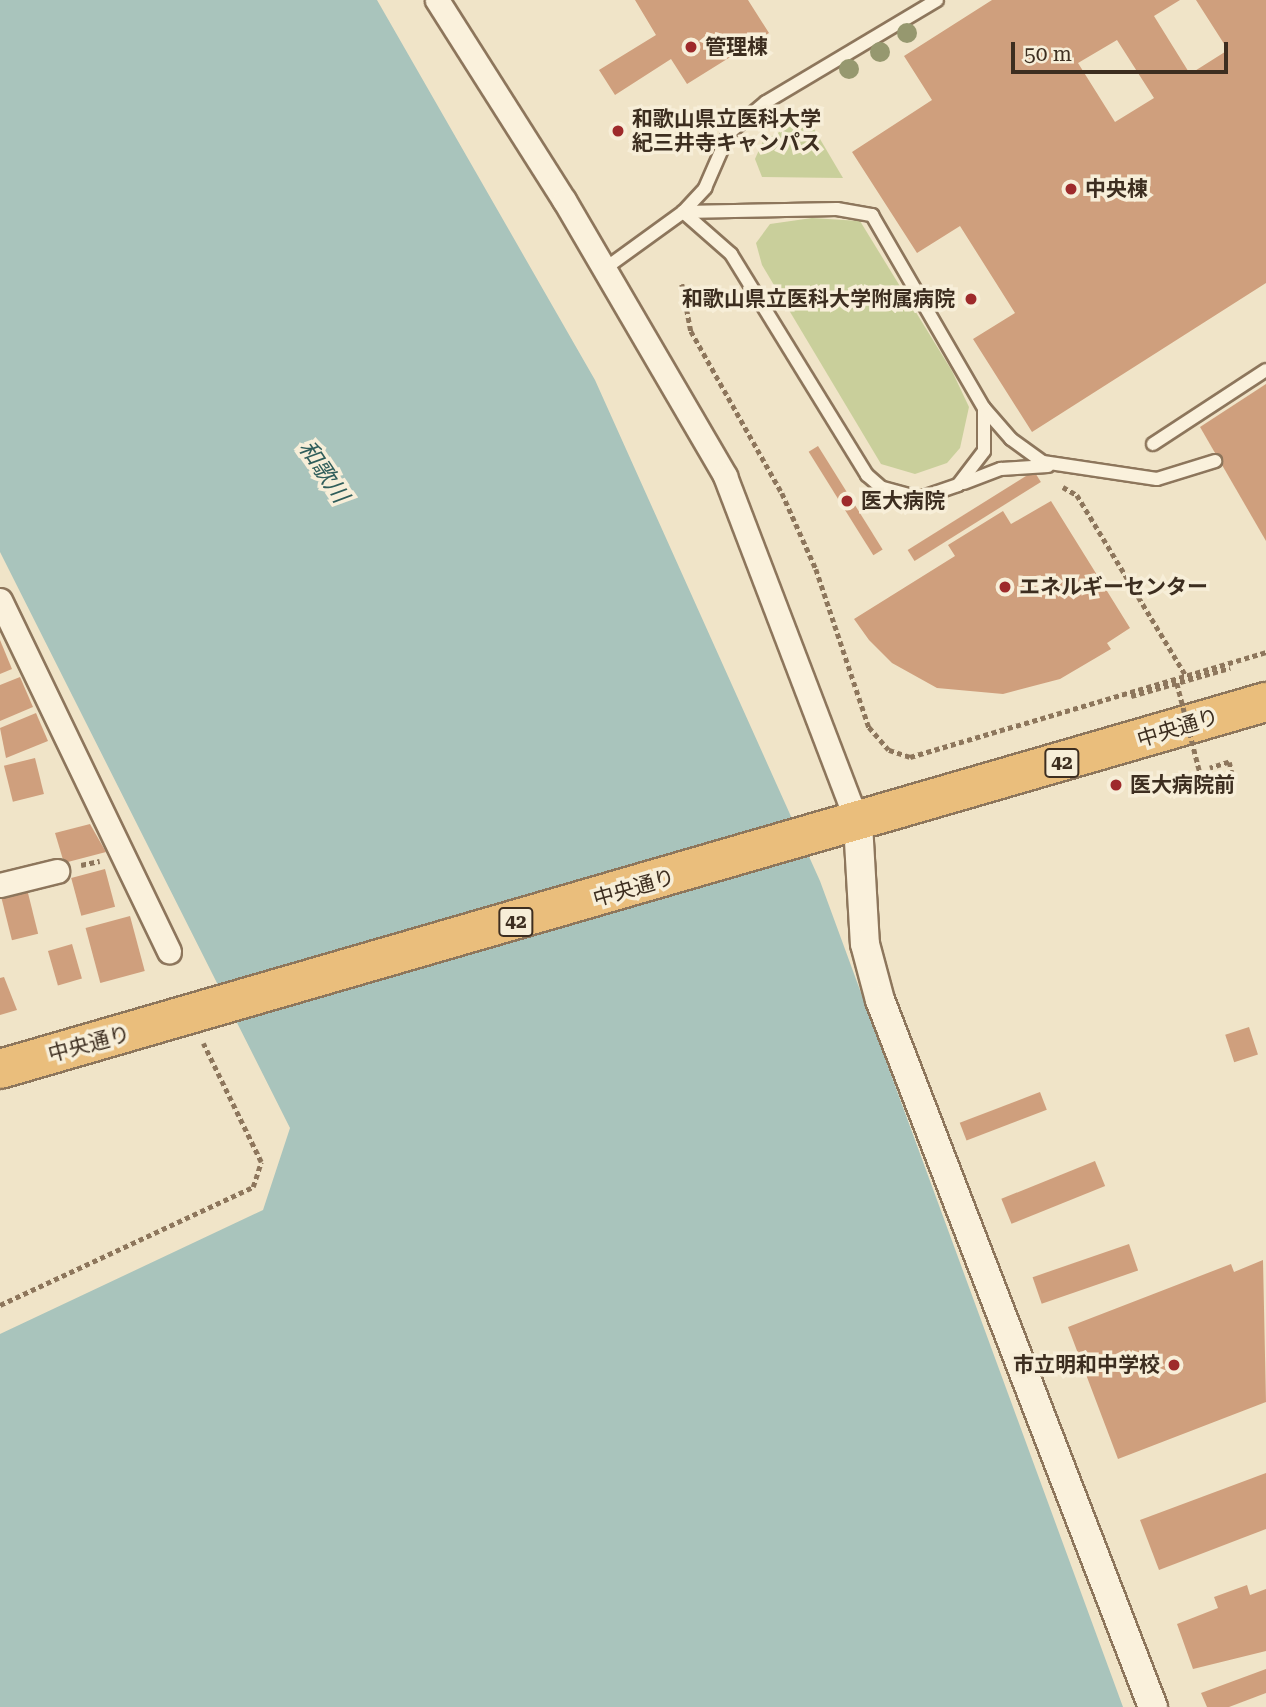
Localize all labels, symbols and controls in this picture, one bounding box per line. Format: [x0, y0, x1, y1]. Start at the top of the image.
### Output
scale bar [1014, 28, 1231, 72]
place label: 管理棟 [705, 34, 768, 60]
marker: 管理棟 [683, 39, 699, 55]
text: 50 m [1024, 42, 1072, 66]
place label: 和歌山県立医科大学 紀三井寺キャンパス [632, 106, 821, 156]
marker: 和歌山県立医科大学 紀三井寺キャンパス [610, 123, 626, 139]
place label: 中央棟 [1085, 176, 1148, 202]
marker: 中央棟 [1063, 181, 1079, 197]
place label: 和歌山県立医科大学附属病院 [682, 286, 955, 312]
marker: 和歌山県立医科大学附属病院 [961, 289, 981, 309]
water label: 和歌川 [292, 436, 354, 508]
place label: 医大病院 [861, 488, 945, 514]
marker: 医大病院 [839, 493, 855, 509]
place label: エネルギーセンター [1019, 574, 1208, 600]
marker: エネルギーセンター [997, 579, 1013, 595]
street label: 中央通り [1134, 704, 1222, 752]
road number: 42 [1043, 748, 1081, 778]
place label: 医大病院前 [1130, 772, 1235, 798]
marker: 医大病院前 [1108, 777, 1124, 793]
street label: 中央通り [590, 864, 678, 912]
road number: 42 [497, 906, 535, 938]
street label: 中央通り [45, 1021, 133, 1067]
place label: 市立明和中学校 [1013, 1352, 1160, 1378]
marker: 市立明和中学校 [1166, 1357, 1182, 1373]

